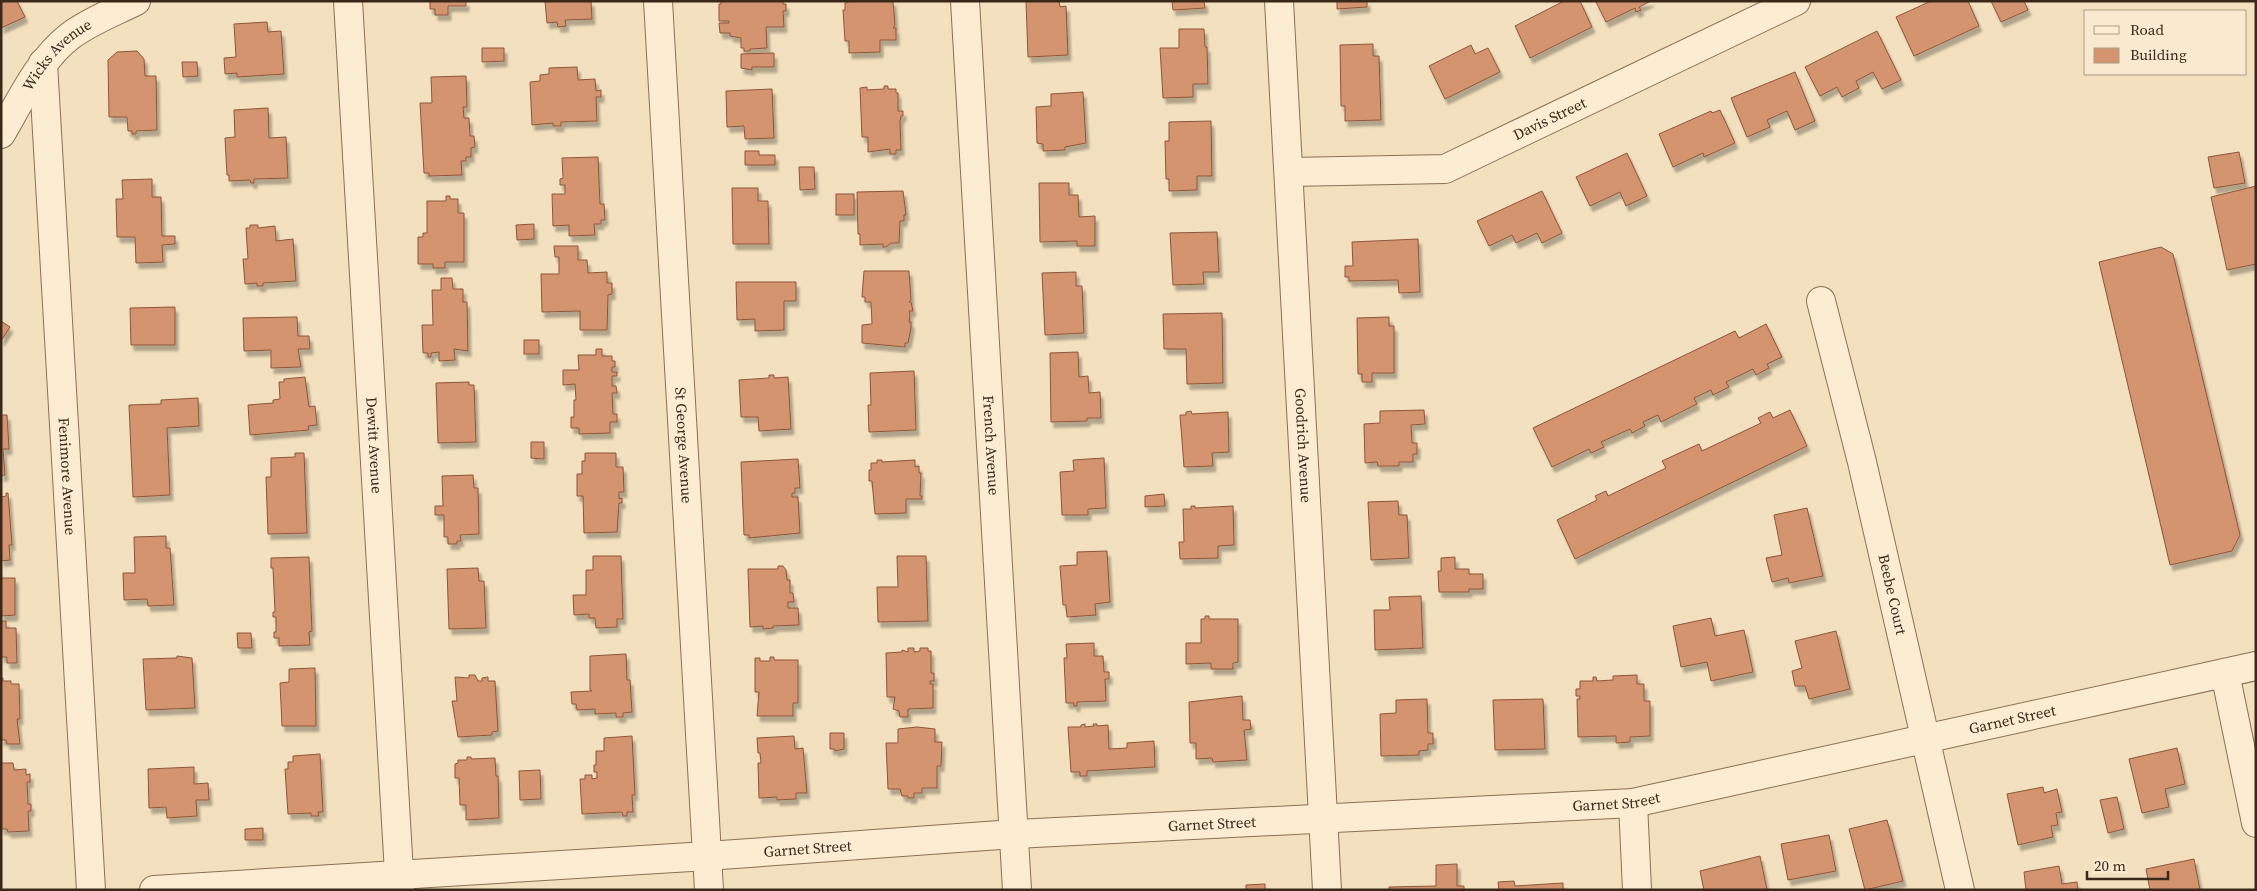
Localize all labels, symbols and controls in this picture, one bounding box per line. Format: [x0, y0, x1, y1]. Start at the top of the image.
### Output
legend [2084, 10, 2247, 75]
street label: Wicks Avenue [17, 13, 95, 95]
text: Road [2130, 19, 2164, 40]
text: Building [2130, 44, 2187, 65]
street label: Davis Street [1509, 92, 1590, 145]
street label: St George Avenue [670, 387, 698, 504]
street label: Goodrich Avenue [1290, 387, 1317, 504]
street label: French Avenue [978, 395, 1005, 496]
street label: Dewitt Avenue [361, 396, 388, 494]
street label: Fenimore Avenue [54, 417, 81, 536]
street label: Beebe Court [1873, 552, 1912, 637]
street label: Garnet Street [1967, 699, 2058, 739]
street label: Garnet Street [1572, 786, 1662, 816]
street label: Garnet Street [1167, 811, 1257, 836]
street label: Garnet Street [763, 835, 852, 862]
scale bar [2087, 848, 2168, 880]
text: 20 m [2094, 855, 2126, 876]

